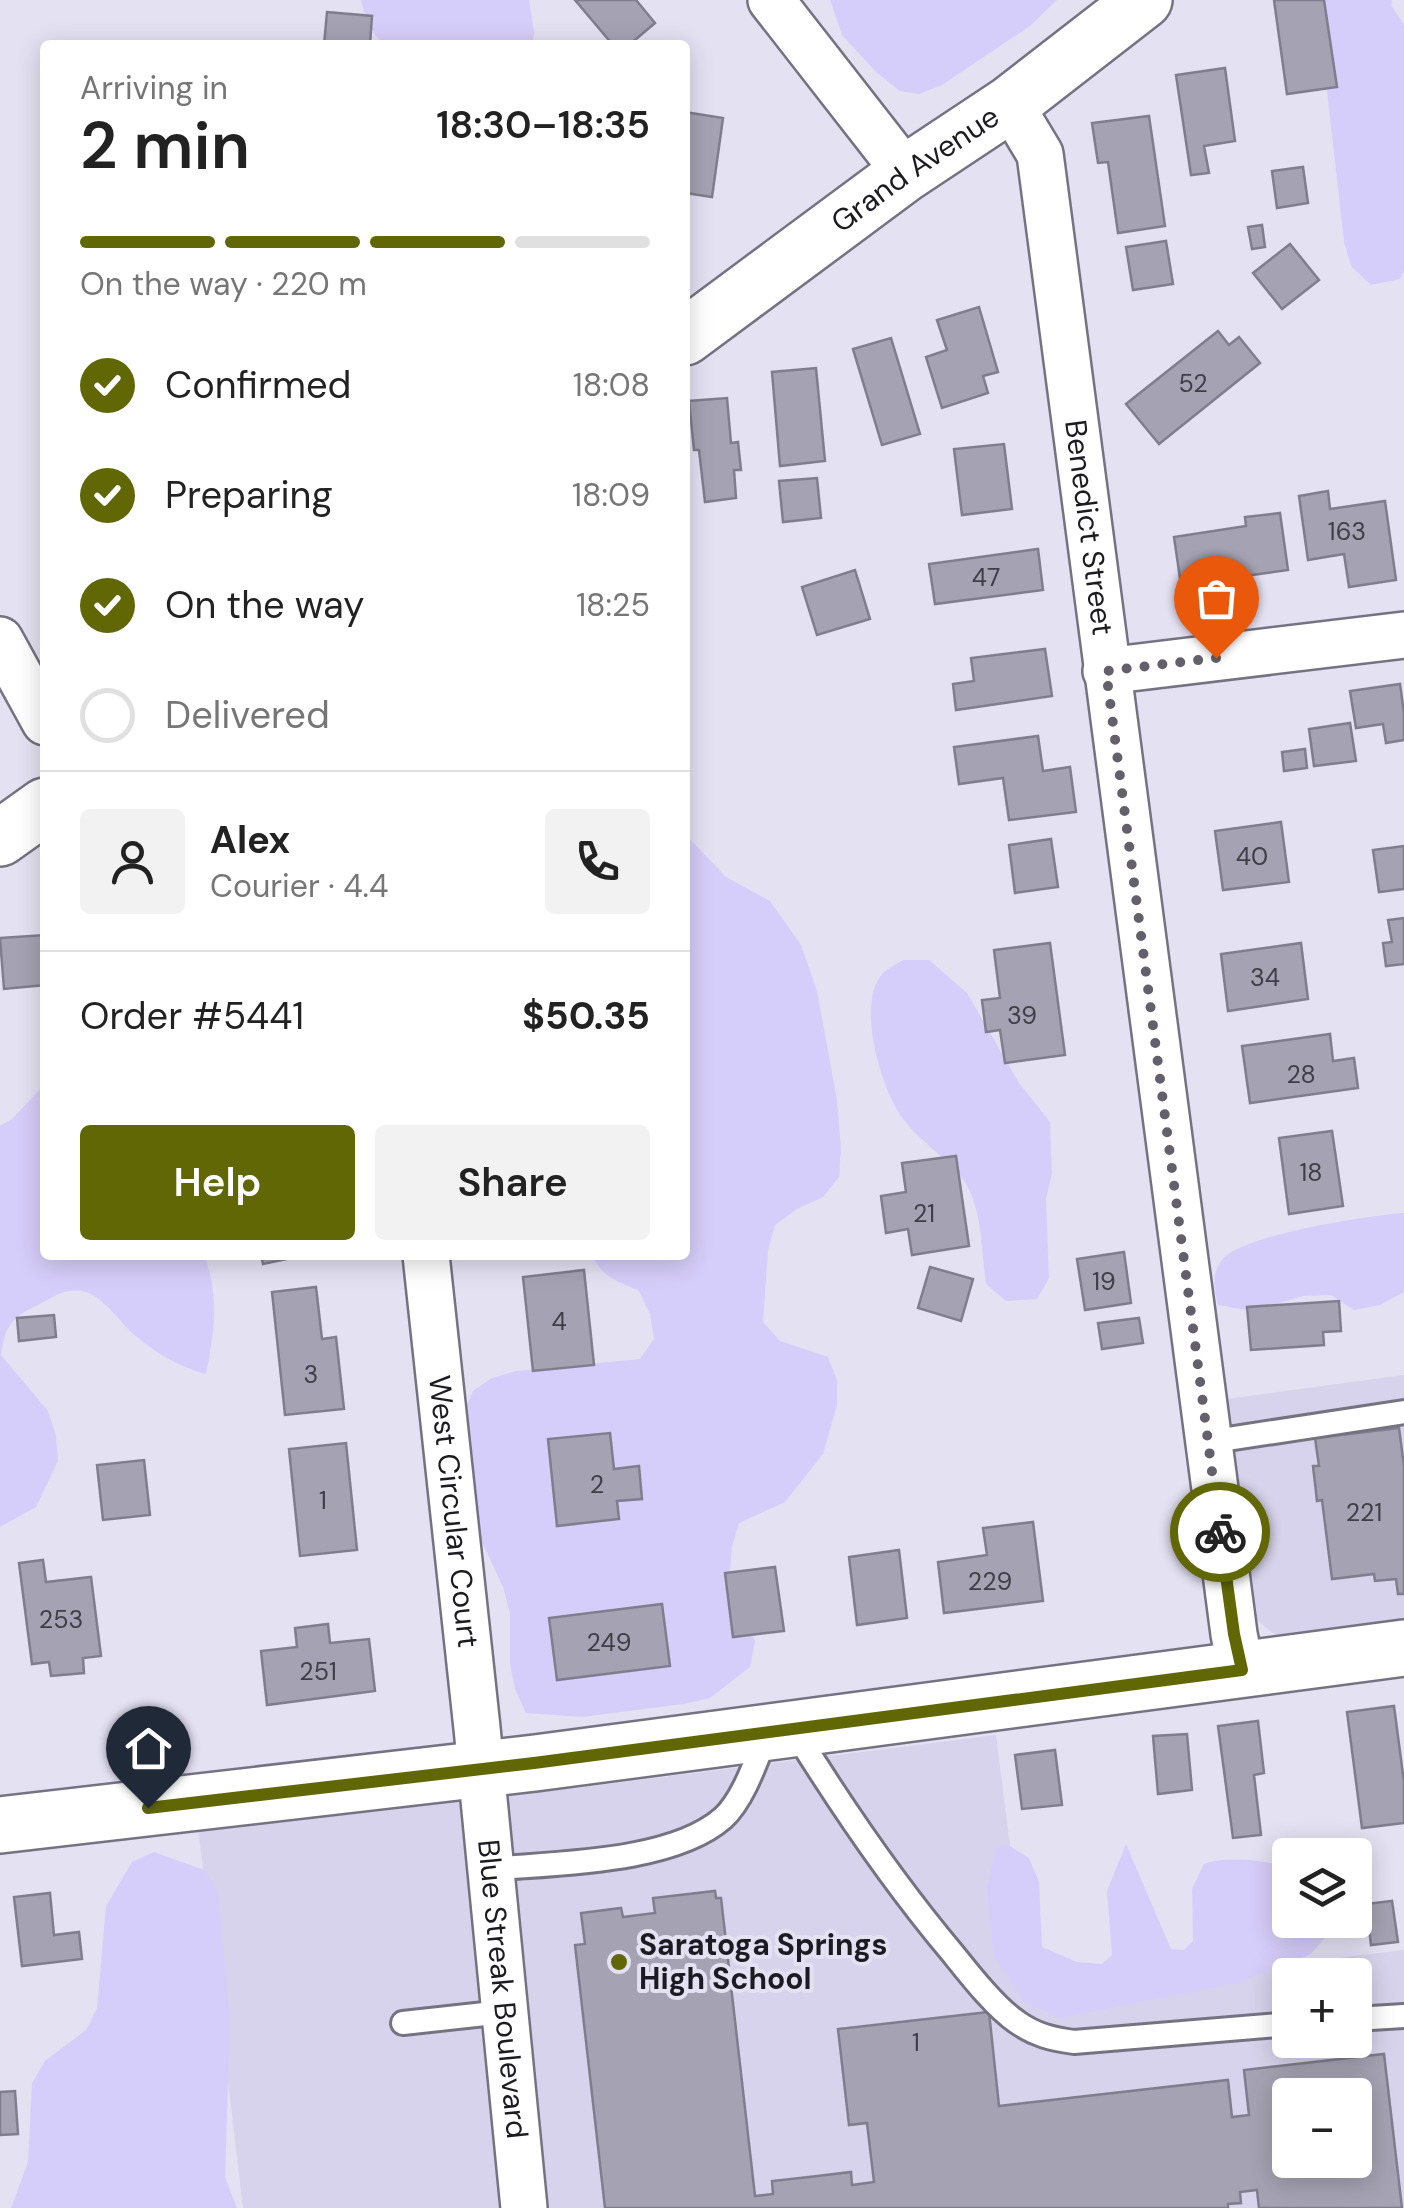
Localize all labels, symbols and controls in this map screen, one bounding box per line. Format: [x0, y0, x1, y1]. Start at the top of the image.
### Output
text: Arriving in [80, 67, 228, 109]
street label: Grand Avenue [823, 97, 1006, 241]
text: 18:30–18:35 [436, 100, 650, 150]
text: 2 min [80, 104, 250, 188]
text: On the way · 220 m [80, 263, 367, 305]
icon: check [80, 358, 135, 413]
text: Confirmed [165, 360, 351, 410]
text: 18:08 [573, 364, 650, 406]
house number: 52 [1178, 367, 1208, 400]
street label: Benedict Street [1056, 417, 1123, 638]
icon: check [80, 468, 135, 523]
text: Preparing [165, 470, 333, 520]
text: 18:09 [572, 474, 650, 516]
house number: 163 [1328, 515, 1366, 548]
pin [1174, 556, 1259, 659]
house number: 47 [972, 561, 1000, 594]
icon: bag [1189, 571, 1244, 626]
icon: check [80, 578, 135, 633]
text: On the way [165, 580, 364, 630]
text: 18:25 [576, 584, 650, 626]
text: Delivered [165, 690, 330, 740]
button: person [80, 809, 185, 914]
button: phone [545, 809, 650, 914]
text: Alex [210, 815, 290, 865]
house number: 40 [1236, 840, 1268, 873]
text: Courier · 4.4 [210, 865, 388, 907]
house number: 34 [1250, 961, 1280, 994]
text: Order #5441 [80, 991, 304, 1041]
text: $50.35 [522, 991, 650, 1041]
house number: 39 [1007, 999, 1037, 1032]
house number: 28 [1286, 1058, 1316, 1091]
button: Help [80, 1125, 355, 1240]
button: Share [375, 1125, 650, 1240]
house number: 18 [1299, 1156, 1323, 1189]
house number: 21 [913, 1197, 935, 1230]
house number: 19 [1092, 1265, 1116, 1298]
house number: 4 [551, 1305, 567, 1338]
house number: 3 [304, 1358, 318, 1391]
street label: West Circular Court [420, 1373, 488, 1650]
house number: 2 [590, 1468, 604, 1501]
courier [1170, 1482, 1270, 1582]
house number: 1 [319, 1484, 327, 1517]
house number: 221 [1346, 1496, 1382, 1529]
icon: bike [1193, 1505, 1248, 1560]
house number: 229 [968, 1565, 1012, 1598]
house number: 253 [39, 1603, 83, 1636]
house number: 249 [587, 1626, 631, 1659]
house number: 251 [299, 1655, 337, 1688]
pin [106, 1706, 191, 1809]
icon: home [121, 1721, 176, 1776]
street label: Blue Streak Boulevard [469, 1838, 537, 2140]
map controls [1272, 1838, 1372, 2178]
button: layers [1272, 1838, 1372, 1938]
place label: Saratoga Springs High School [639, 1925, 887, 1998]
marker: Saratoga Springs High School [608, 1951, 630, 1973]
button: + [1272, 1958, 1372, 2058]
house number: 1 [912, 2026, 920, 2059]
button: − [1272, 2078, 1372, 2178]

